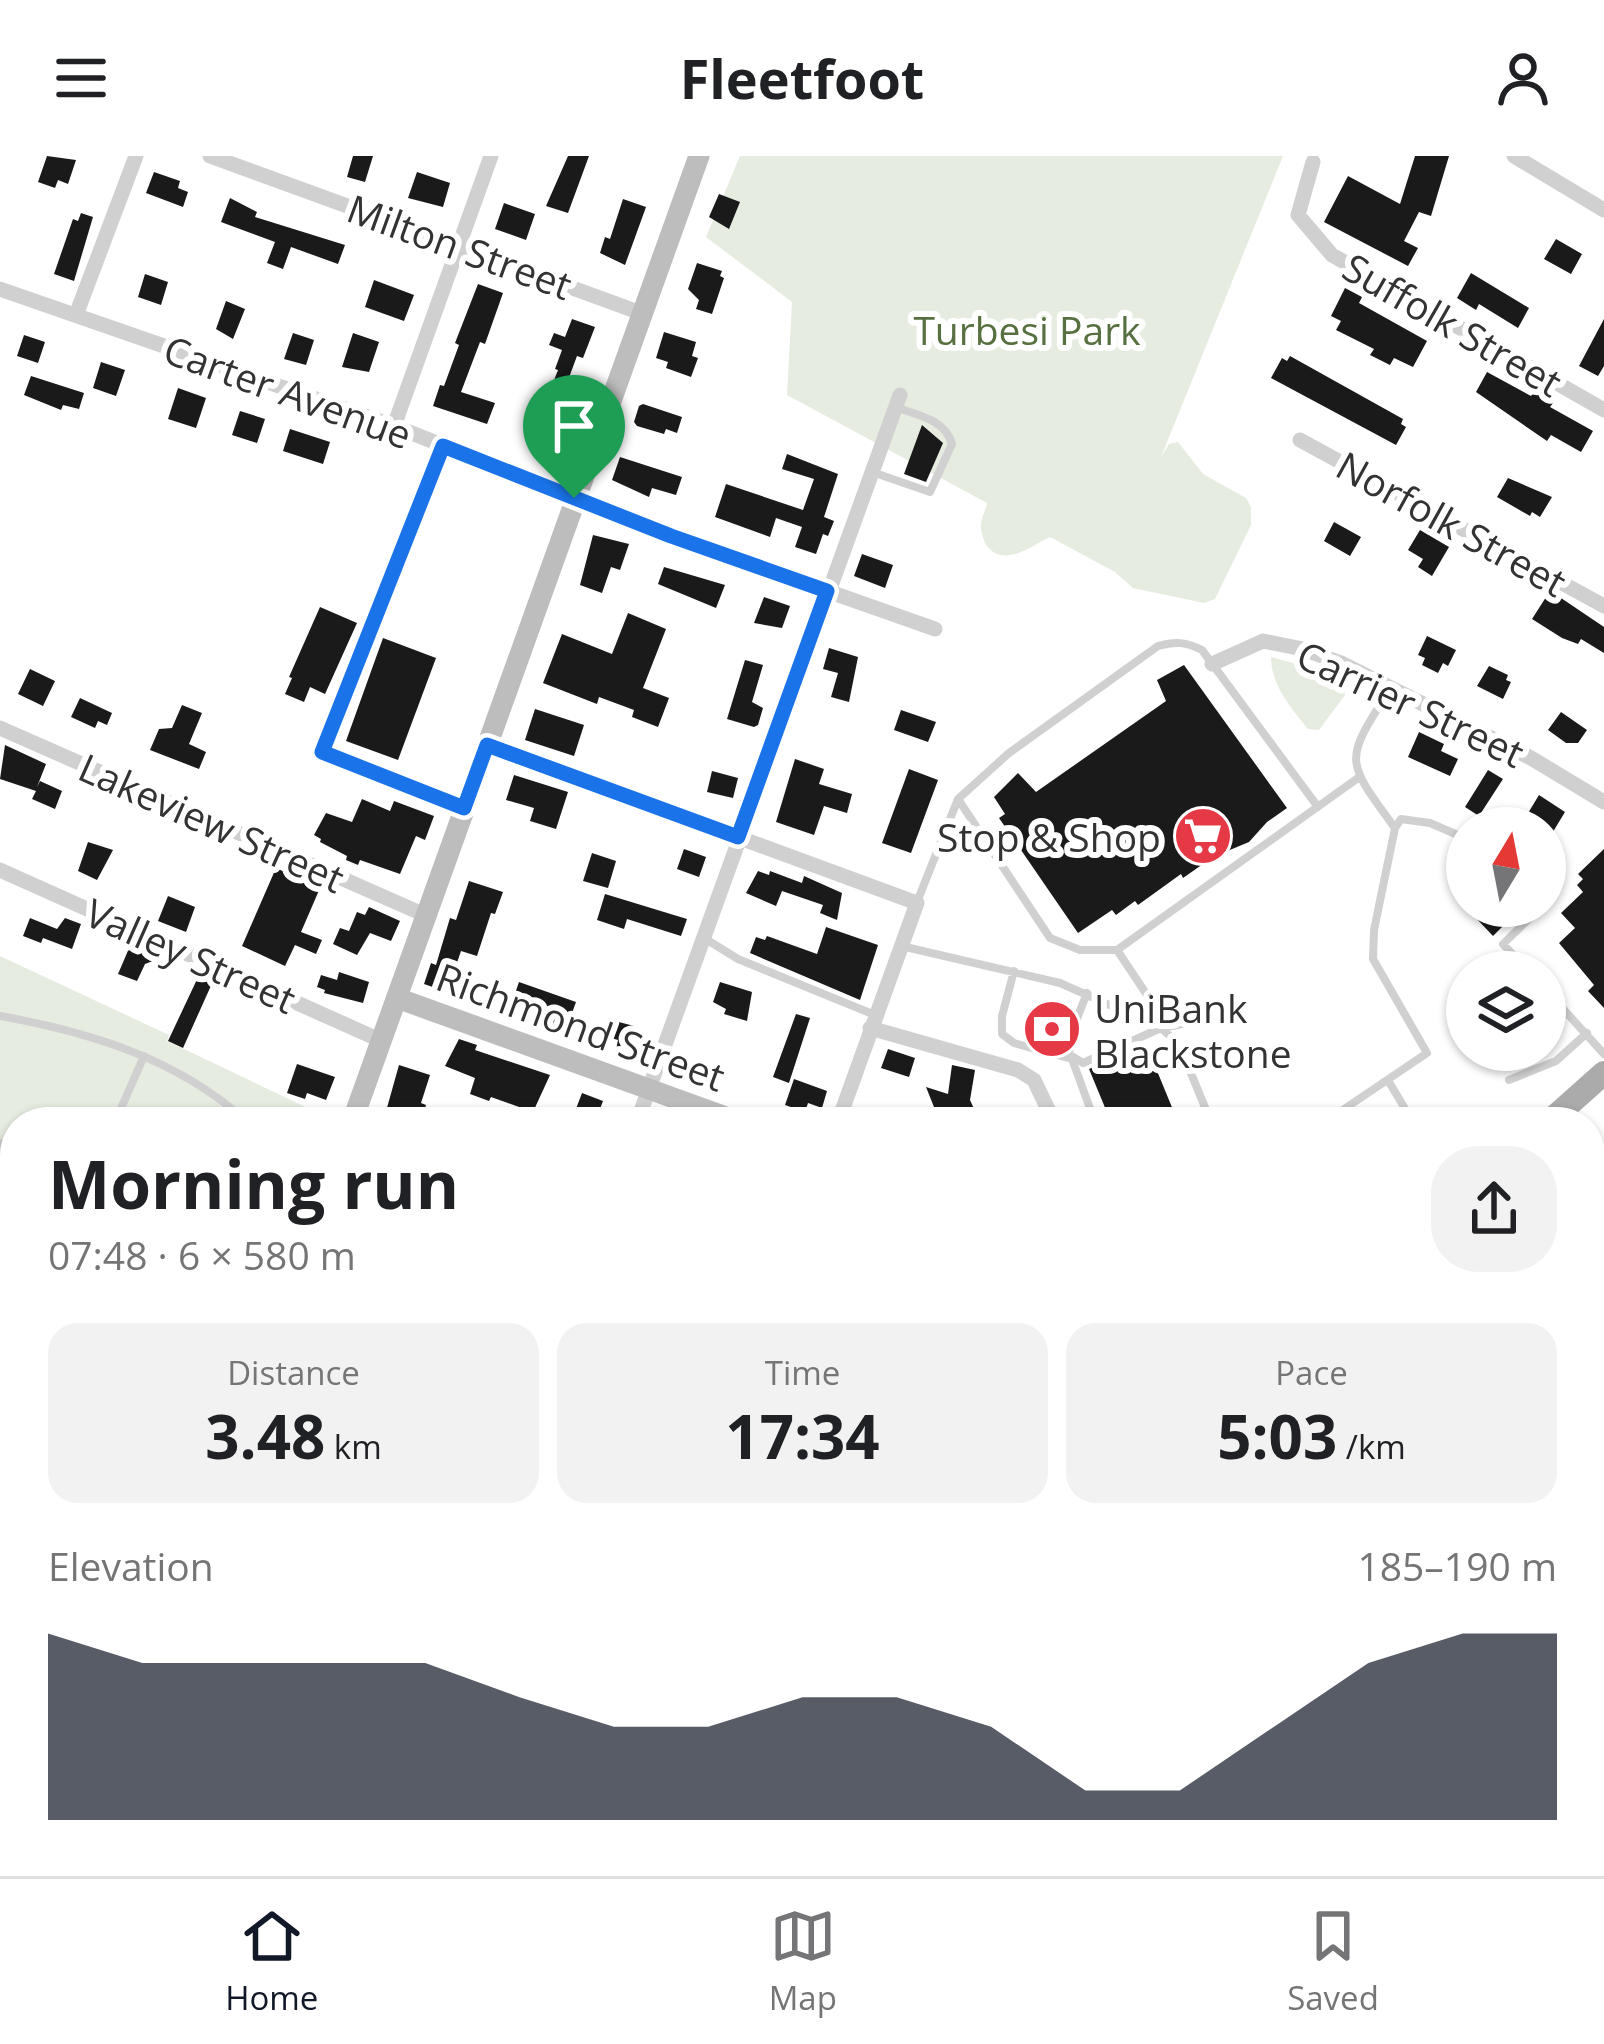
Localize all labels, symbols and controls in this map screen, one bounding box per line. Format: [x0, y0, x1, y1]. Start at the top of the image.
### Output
text: Fleetfoot [680, 41, 924, 115]
icon: menu [48, 45, 114, 111]
icon: person [1490, 45, 1556, 111]
street label: Milton Street [340, 181, 580, 311]
street label: Suffolk Street [1334, 240, 1572, 408]
park label: Turbesi Park [913, 303, 1141, 356]
street label: Carter Avenue [157, 322, 419, 460]
pin [523, 375, 625, 498]
icon: arrive [541, 393, 607, 459]
street label: Norfolk Street [1328, 438, 1576, 608]
street label: Carrier Street [1289, 627, 1533, 779]
street label: Lakeview Street [71, 740, 353, 904]
supermarket icon: Stop & Shop [1172, 805, 1234, 867]
north arrow [1446, 807, 1566, 927]
map controls [1446, 807, 1566, 1071]
place label: Stop & Shop [937, 810, 1161, 863]
street label: Valley Street [77, 885, 305, 1025]
street label: Richmond Street [430, 949, 732, 1103]
button: layers [1446, 951, 1566, 1071]
place label: UniBank Blackstone [1094, 981, 1292, 1079]
bank icon: UniBank Blackstone [1021, 998, 1083, 1060]
text: Morning run [48, 1138, 459, 1228]
button: share [1431, 1146, 1557, 1272]
text: 07:48 · 6 × 580 m [48, 1228, 356, 1281]
text: Distance [227, 1350, 360, 1395]
text: Time [765, 1350, 840, 1395]
text: Pace [1275, 1350, 1348, 1395]
text: 3.48 [205, 1395, 325, 1477]
text: 17:34 [725, 1395, 880, 1477]
text: 5:03 [1217, 1395, 1337, 1477]
text: km [325, 1424, 382, 1469]
text: /km [1337, 1424, 1406, 1469]
text: Elevation [48, 1539, 214, 1592]
text: 185–190 m [1357, 1539, 1557, 1592]
tab: Home [225, 1903, 318, 2020]
tab: Map [769, 1903, 837, 2020]
tab: Saved [1287, 1903, 1379, 2020]

